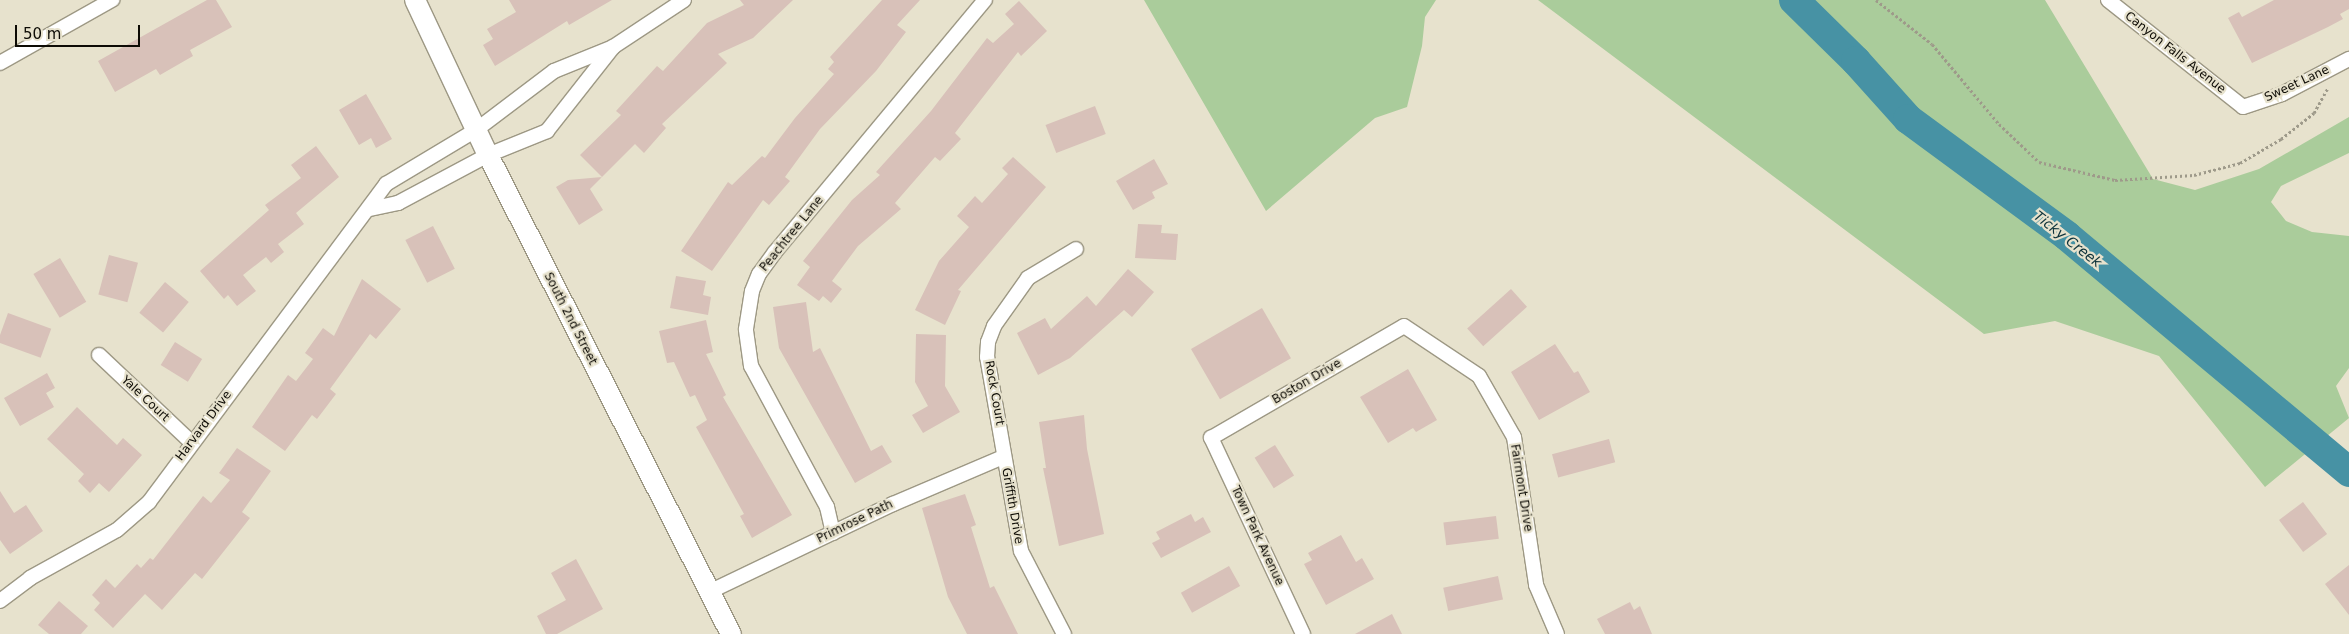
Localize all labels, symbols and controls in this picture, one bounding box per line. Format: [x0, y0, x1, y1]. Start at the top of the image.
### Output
street label: Canyon Falls Avenue [2122, 9, 2228, 97]
scale bar [18, 15, 142, 47]
text: 50 m [23, 25, 61, 43]
street label: Sweet Lane [2262, 63, 2332, 105]
street label: Peachtree Lane [757, 193, 827, 275]
water label: Ticky Creek [2031, 207, 2105, 271]
street label: South 2nd Street [540, 270, 600, 368]
street label: Boston Drive [1270, 356, 1344, 408]
street label: Rock Court [981, 360, 1007, 426]
street label: Yale Court [118, 373, 172, 425]
street label: Harvard Drive [173, 388, 235, 464]
street label: Fairmont Drive [1507, 443, 1535, 533]
street label: Griffith Drive [998, 467, 1026, 545]
street label: Town Park Avenue [1228, 484, 1286, 588]
street label: Primrose Path [815, 497, 895, 547]

